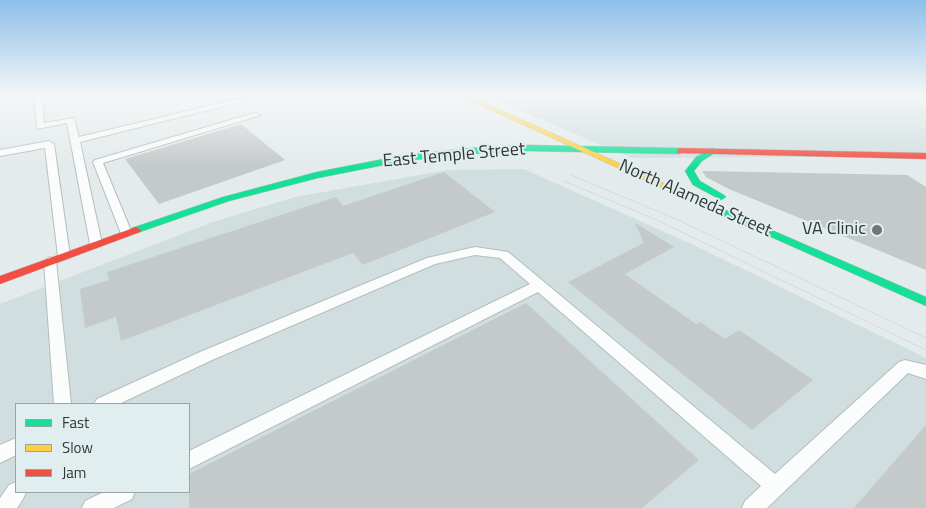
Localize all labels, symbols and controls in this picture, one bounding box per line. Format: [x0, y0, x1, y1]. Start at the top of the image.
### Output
street label: East Temple Street [382, 139, 526, 173]
street label: North Alameda Street [615, 156, 775, 242]
place label: VA Clinic [802, 219, 866, 241]
marker: VA Clinic [870, 223, 884, 237]
legend [15, 403, 190, 493]
text: Fast [62, 411, 89, 434]
text: Slow [62, 436, 93, 459]
text: Jam [62, 461, 86, 484]

